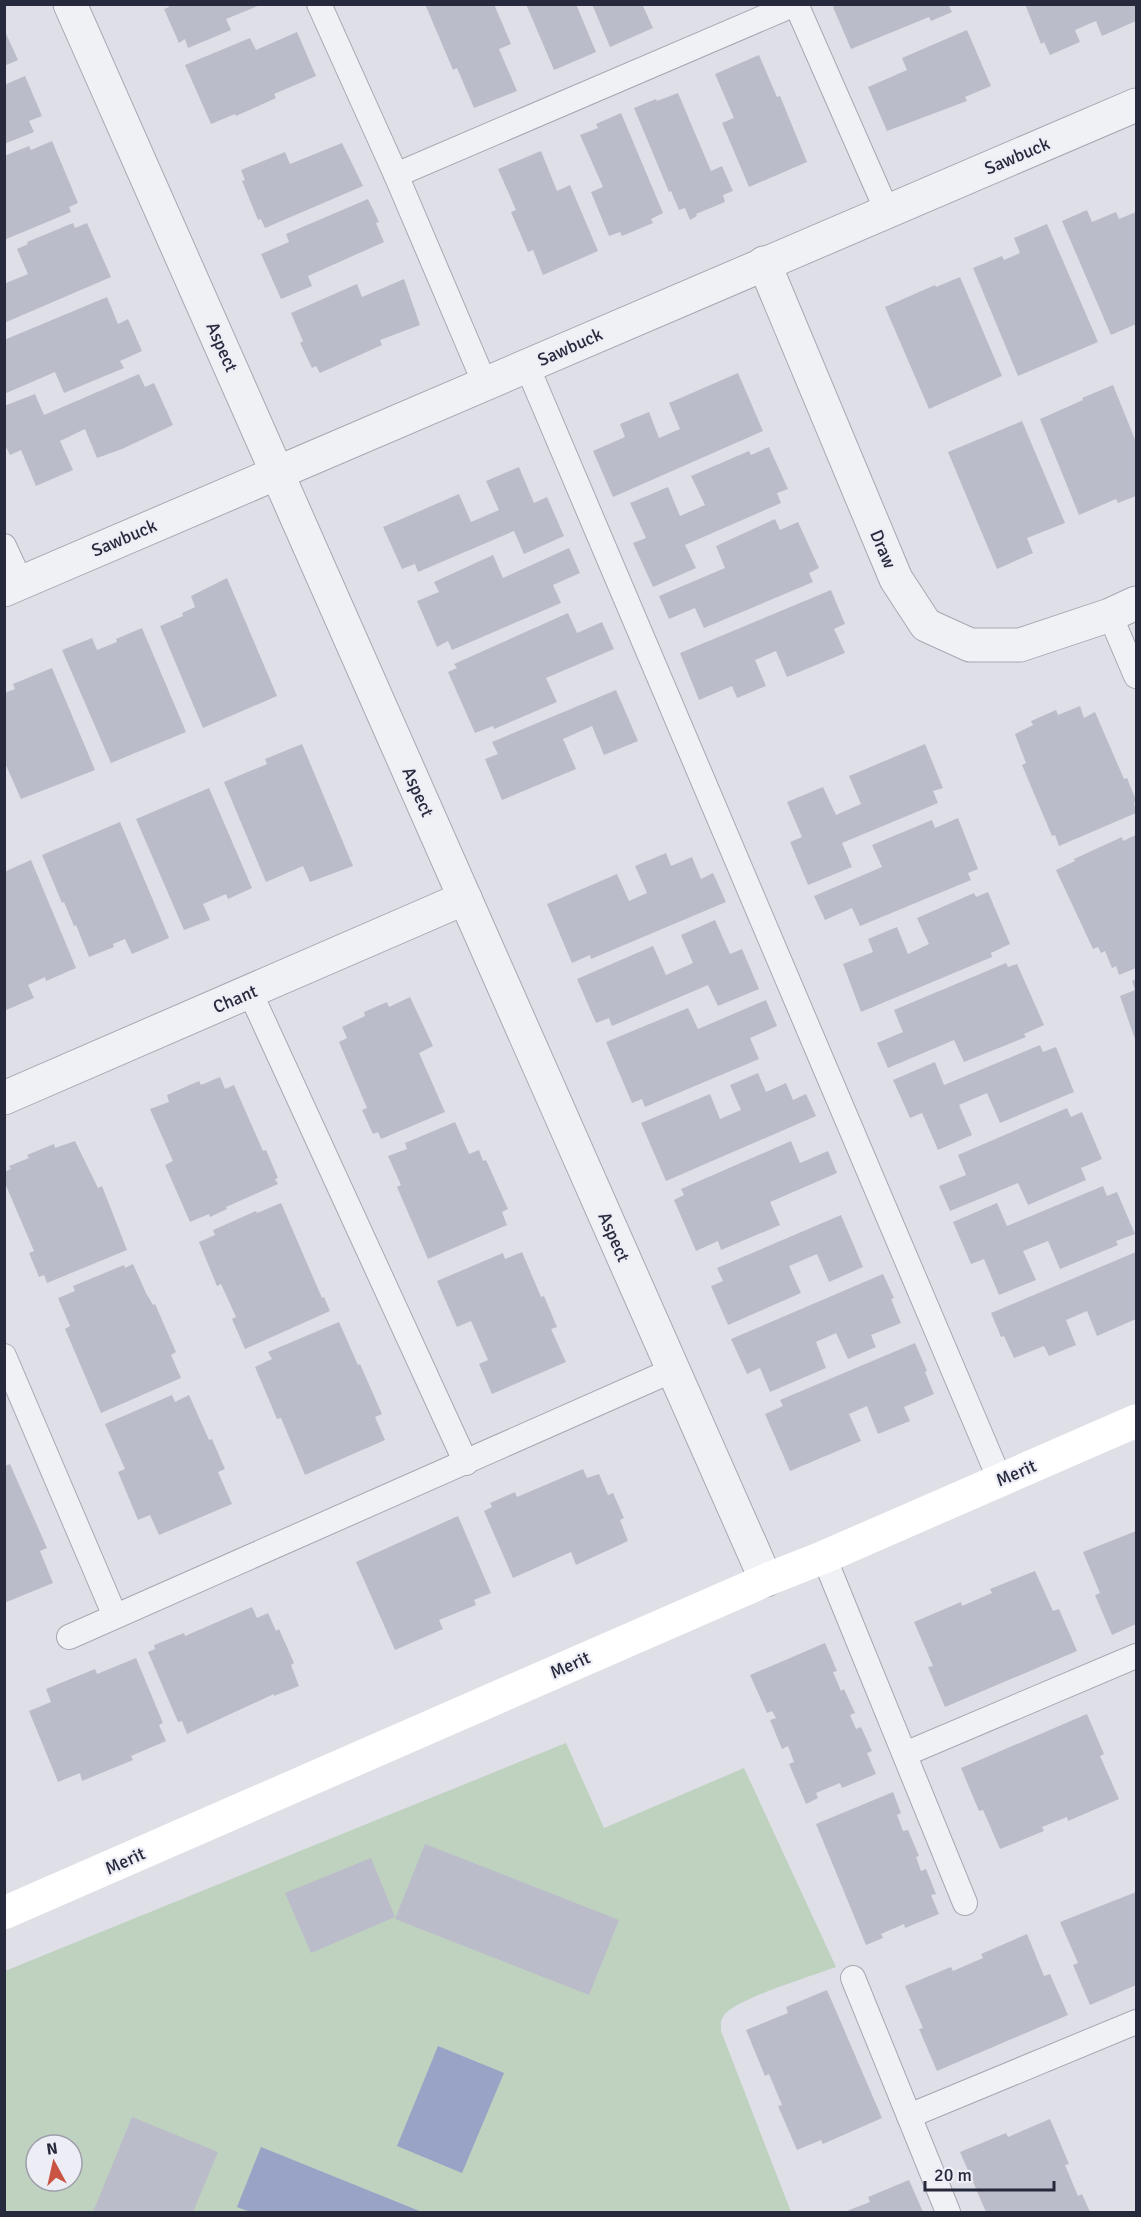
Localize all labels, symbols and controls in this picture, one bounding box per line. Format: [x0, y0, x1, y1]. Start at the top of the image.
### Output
street label: Sawbuck [981, 132, 1053, 180]
street label: Aspect [201, 319, 243, 375]
street label: Sawbuck [534, 323, 606, 371]
street label: Sawbuck [88, 514, 160, 562]
street label: Draw [865, 526, 901, 572]
street label: Aspect [397, 764, 439, 820]
street label: Chant [210, 980, 260, 1018]
street label: Aspect [593, 1209, 635, 1265]
street label: Merit [993, 1455, 1039, 1491]
street label: Merit [547, 1646, 593, 1684]
street label: Merit [102, 1842, 148, 1880]
north arrow [24, 2133, 84, 2193]
text: N [45, 2138, 59, 2160]
scale bar [925, 2154, 1054, 2192]
text: 20 m [934, 2164, 972, 2186]

